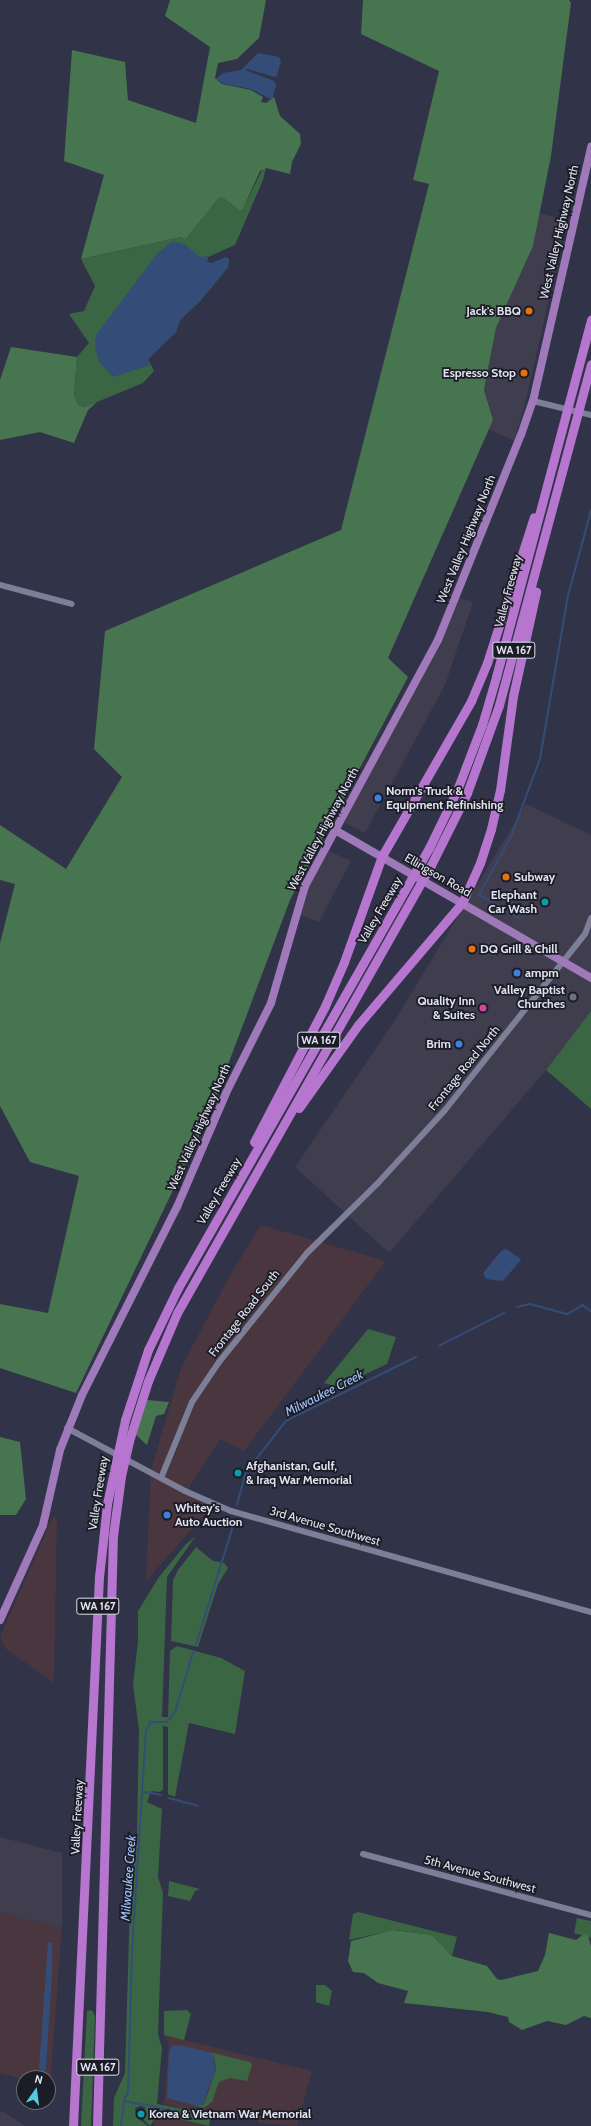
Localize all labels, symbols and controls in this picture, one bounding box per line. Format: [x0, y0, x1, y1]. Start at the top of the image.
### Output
street label: West Valley Highway North [537, 164, 581, 300]
place label: Jack's BBQ [466, 304, 521, 318]
marker: Jack's BBQ [524, 306, 534, 316]
place label: Espresso Stop [443, 366, 516, 380]
marker: Espresso Stop [519, 368, 529, 378]
street label: West Valley Highway North [434, 473, 498, 605]
street label: Valley Freeway [491, 553, 525, 629]
road number: WA 167 [492, 641, 536, 659]
street label: West Valley Highway North [284, 765, 362, 893]
place label: Norm's Truck & Equipment Refinishing [386, 784, 503, 812]
marker: Norm's Truck & Equipment Refinishing [373, 793, 383, 803]
street label: Ellingson Road [402, 850, 474, 900]
place label: Subway [514, 870, 555, 884]
marker: Subway [501, 872, 511, 882]
street label: Valley Freeway [355, 874, 405, 946]
place label: Elephant Car Wash [488, 888, 537, 916]
marker: Elephant Car Wash [540, 897, 550, 907]
place label: DQ Grill & Chill [480, 942, 558, 956]
marker: DQ Grill & Chill [467, 944, 477, 954]
place label: ampm [525, 966, 559, 980]
marker: ampm [512, 968, 522, 978]
place label: Valley Baptist Churches [494, 983, 565, 1011]
marker: Valley Baptist Churches [568, 992, 578, 1002]
place label: Quality Inn & Suites [418, 994, 475, 1022]
marker: Quality Inn & Suites [478, 1003, 488, 1013]
street label: Frontage Road North [425, 1023, 503, 1113]
road number: WA 167 [297, 1031, 341, 1049]
place label: Brim [426, 1037, 451, 1051]
marker: Brim [454, 1039, 464, 1049]
street label: West Valley Highway North [165, 1061, 233, 1193]
street label: Valley Freeway [194, 1155, 244, 1227]
street label: Frontage Road South [206, 1267, 282, 1359]
water label: Milwaukee Creek [282, 1367, 366, 1419]
street label: Valley Freeway [85, 1455, 111, 1531]
place label: Afghanistan, Gulf, & Iraq War Memorial [246, 1459, 352, 1487]
marker: Afghanistan, Gulf, & Iraq War Memorial [233, 1468, 243, 1478]
place label: Whitey's Auto Auction [175, 1501, 242, 1529]
street label: 3rd Avenue Southwest [268, 1503, 382, 1549]
marker: Whitey's Auto Auction [162, 1510, 172, 1520]
road number: WA 167 [76, 1597, 120, 1615]
street label: Valley Freeway [68, 1779, 86, 1855]
water label: Milwaukee Creek [117, 1835, 139, 1921]
street label: 5th Avenue Southwest [423, 1852, 537, 1896]
road number: WA 167 [76, 2058, 120, 2076]
north arrow [16, 2070, 56, 2110]
text: N [33, 2072, 44, 2087]
place label: Korea & Vietnam War Memorial [149, 2107, 311, 2121]
marker: Korea & Vietnam War Memorial [136, 2109, 146, 2119]

